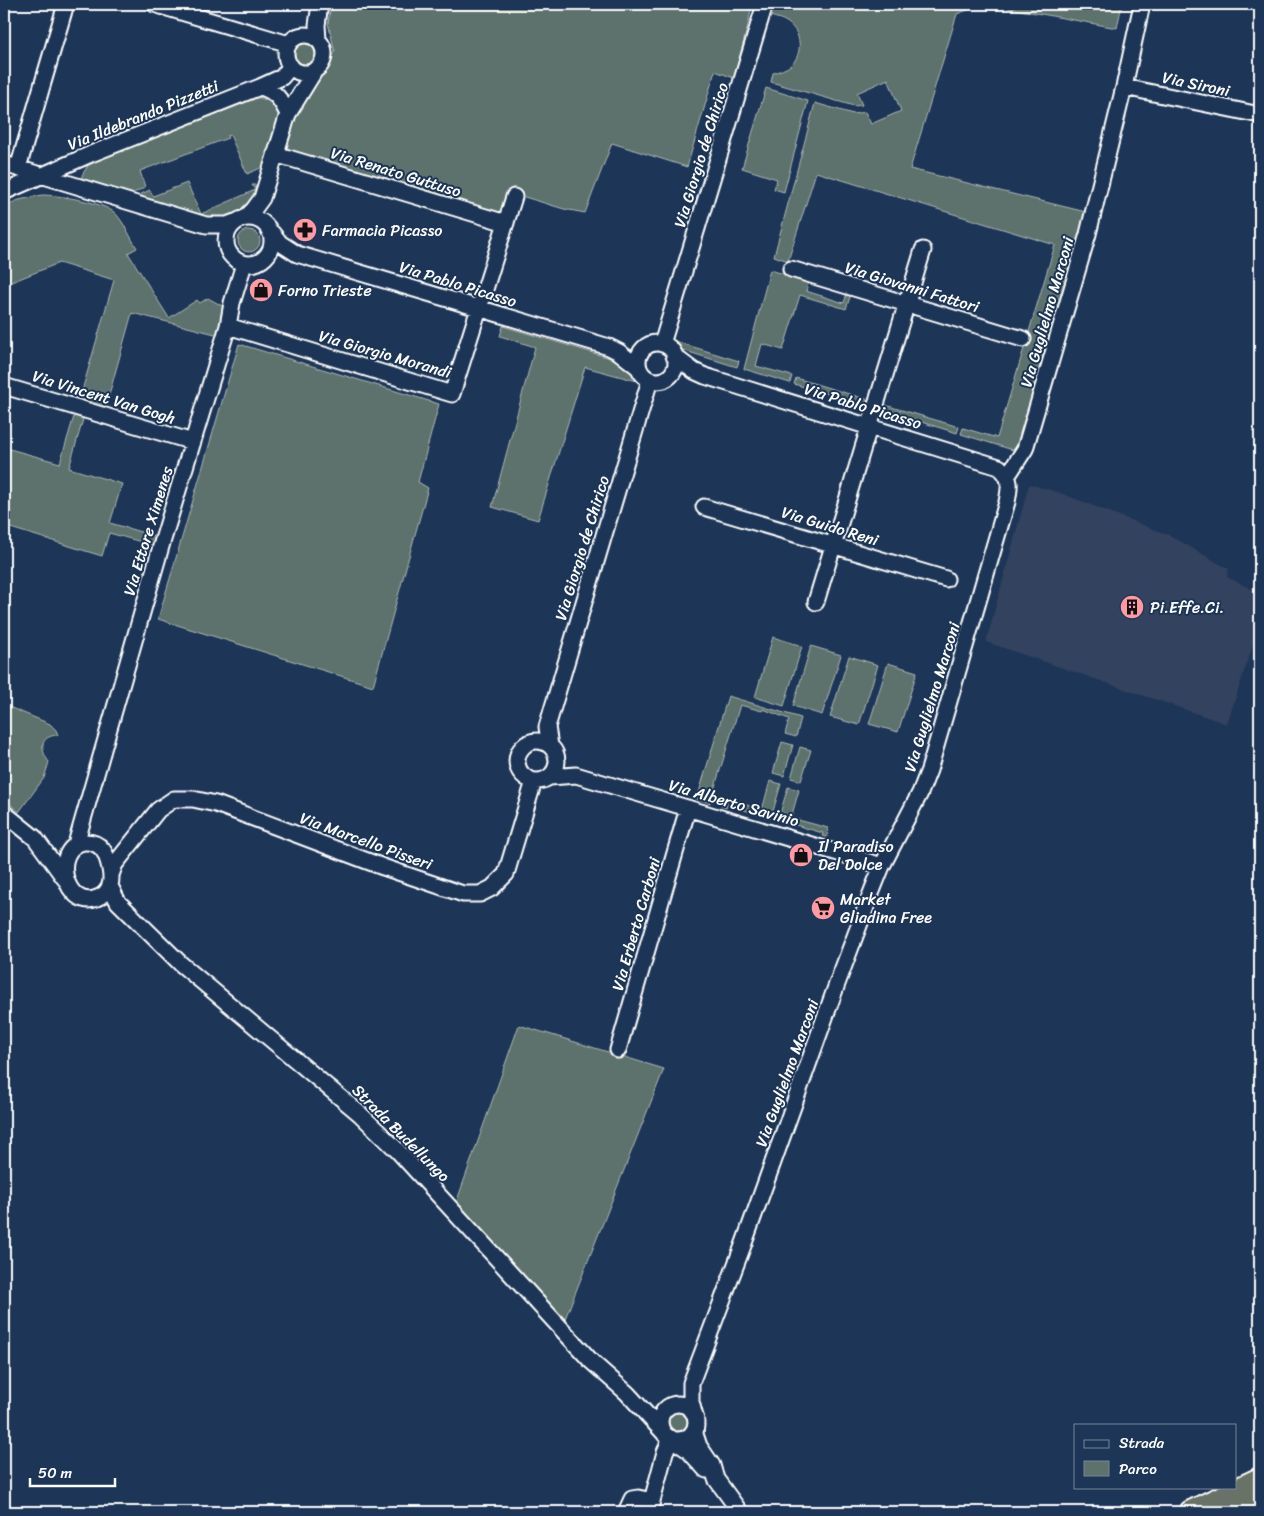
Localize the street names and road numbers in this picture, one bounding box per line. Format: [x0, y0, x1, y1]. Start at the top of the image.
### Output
street label: Via Sironi [1160, 63, 1233, 105]
street label: Via Ildebrando Pizzetti [63, 71, 224, 159]
street label: Via Giorgio de Chirico [665, 79, 737, 231]
street label: Via Renato Guttuso [327, 138, 465, 206]
street label: Via Guglielmo Marconi [1012, 233, 1083, 391]
street label: Via Pablo Picasso [396, 252, 520, 316]
street label: Via Giovanni Fattori [841, 253, 983, 321]
street label: Via Giorgio Morandi [315, 321, 455, 387]
street label: Via Vincent Van Gogh [29, 361, 179, 433]
street label: Via Pablo Picasso [801, 374, 925, 438]
street label: Via Ettore Ximenes [114, 462, 182, 599]
street label: Via Giorgio de Chirico [546, 472, 618, 624]
street label: Via Guido Reni [778, 498, 883, 555]
street label: Via Guglielmo Marconi [895, 618, 969, 776]
street label: Via Alberto Savinio [665, 771, 803, 835]
street label: Via Marcello Pisseri [296, 804, 437, 879]
street label: Via Erberto Carboni [603, 853, 669, 994]
street label: Via Guglielmo Marconi [747, 994, 827, 1151]
street label: Strada Budellungo [345, 1077, 457, 1189]

